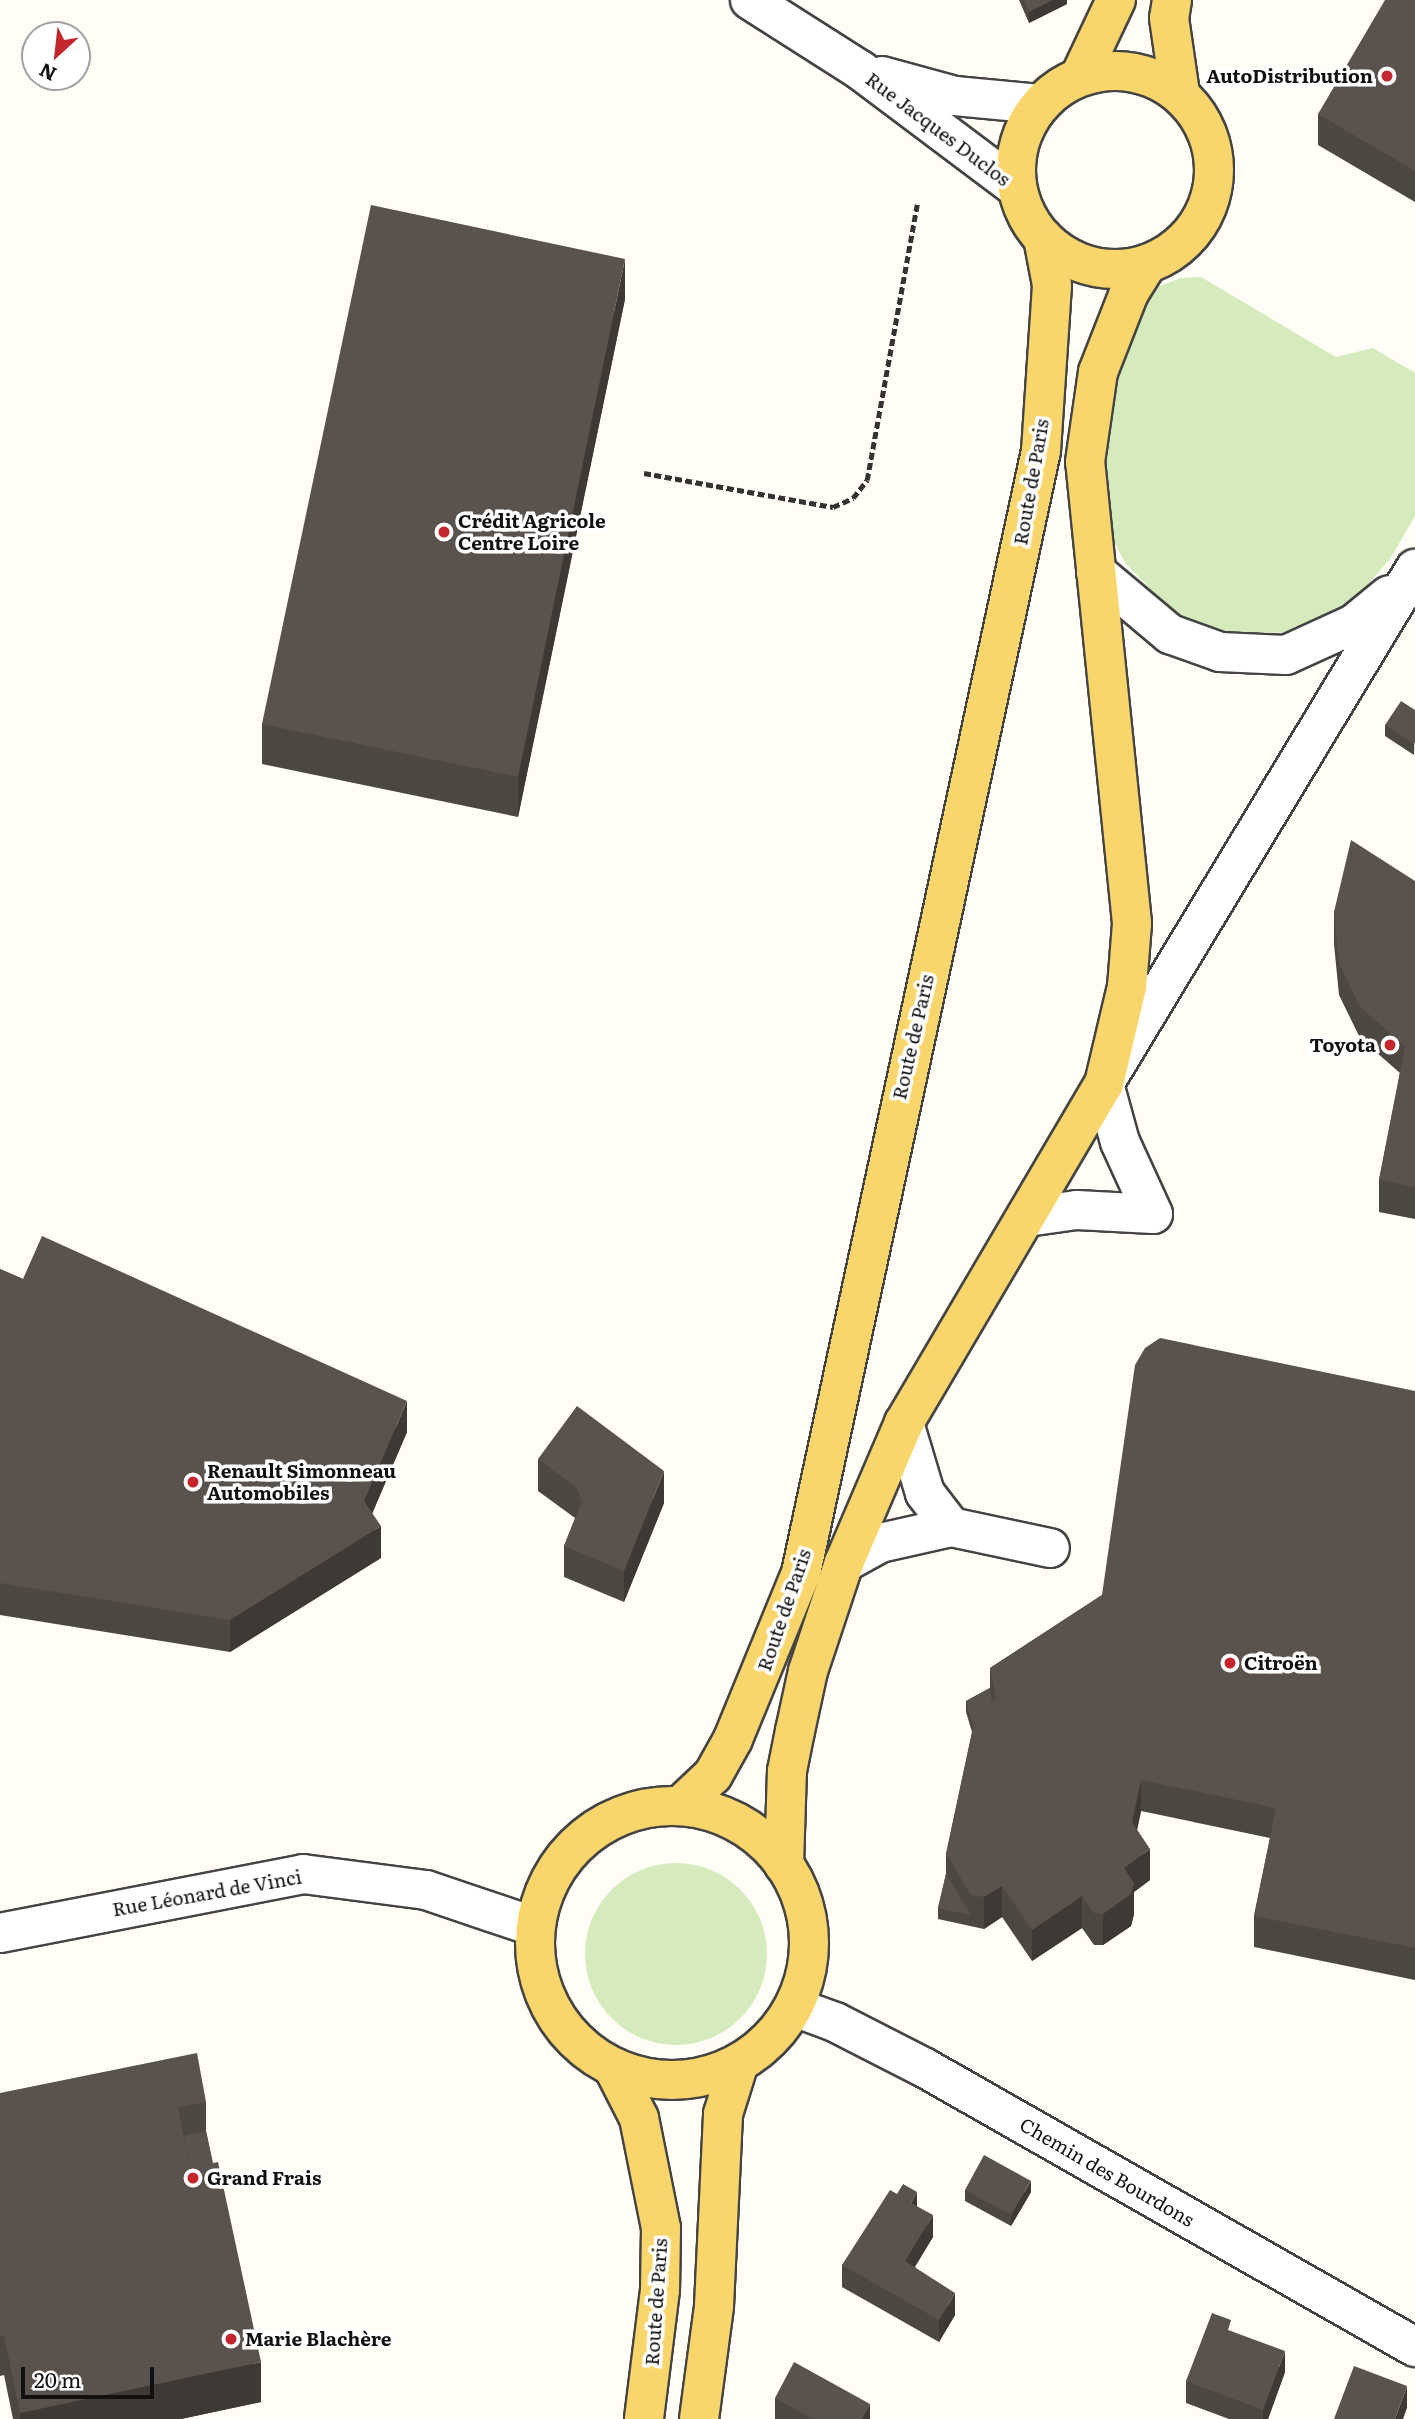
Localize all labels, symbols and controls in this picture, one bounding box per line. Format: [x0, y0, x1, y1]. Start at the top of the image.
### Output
north arrow [21, 21, 91, 91]
text: N [34, 57, 61, 89]
place label: AutoDistribution [1206, 65, 1373, 87]
street label: Rue Jacques Duclos [861, 67, 1015, 191]
marker: AutoDistribution [1379, 68, 1395, 84]
street label: Route de Paris [1009, 417, 1053, 547]
place label: Crédit Agricole Centre Loire [458, 510, 606, 554]
marker: Crédit Agricole Centre Loire [436, 524, 452, 540]
street label: Route de Paris [888, 972, 938, 1102]
place label: Toyota [1309, 1034, 1376, 1056]
marker: Toyota [1382, 1037, 1398, 1053]
place label: Renault Simonneau Automobiles [207, 1460, 396, 1504]
marker: Renault Simonneau Automobiles [185, 1474, 201, 1490]
street label: Route de Paris [752, 1546, 816, 1674]
place label: Citroën [1244, 1652, 1318, 1674]
marker: Citroën [1222, 1655, 1238, 1671]
street label: Rue Léonard de Vinci [111, 1865, 303, 1921]
street label: Chemin des Bourdons [1016, 2113, 1198, 2231]
place label: Grand Frais [207, 2167, 321, 2189]
marker: Grand Frais [185, 2170, 201, 2186]
street label: Route de Paris [640, 2238, 672, 2366]
place label: Marie Blachère [245, 2328, 392, 2350]
marker: Marie Blachère [223, 2331, 239, 2347]
scale bar [24, 2352, 158, 2396]
text: 20 m [34, 2363, 81, 2394]

